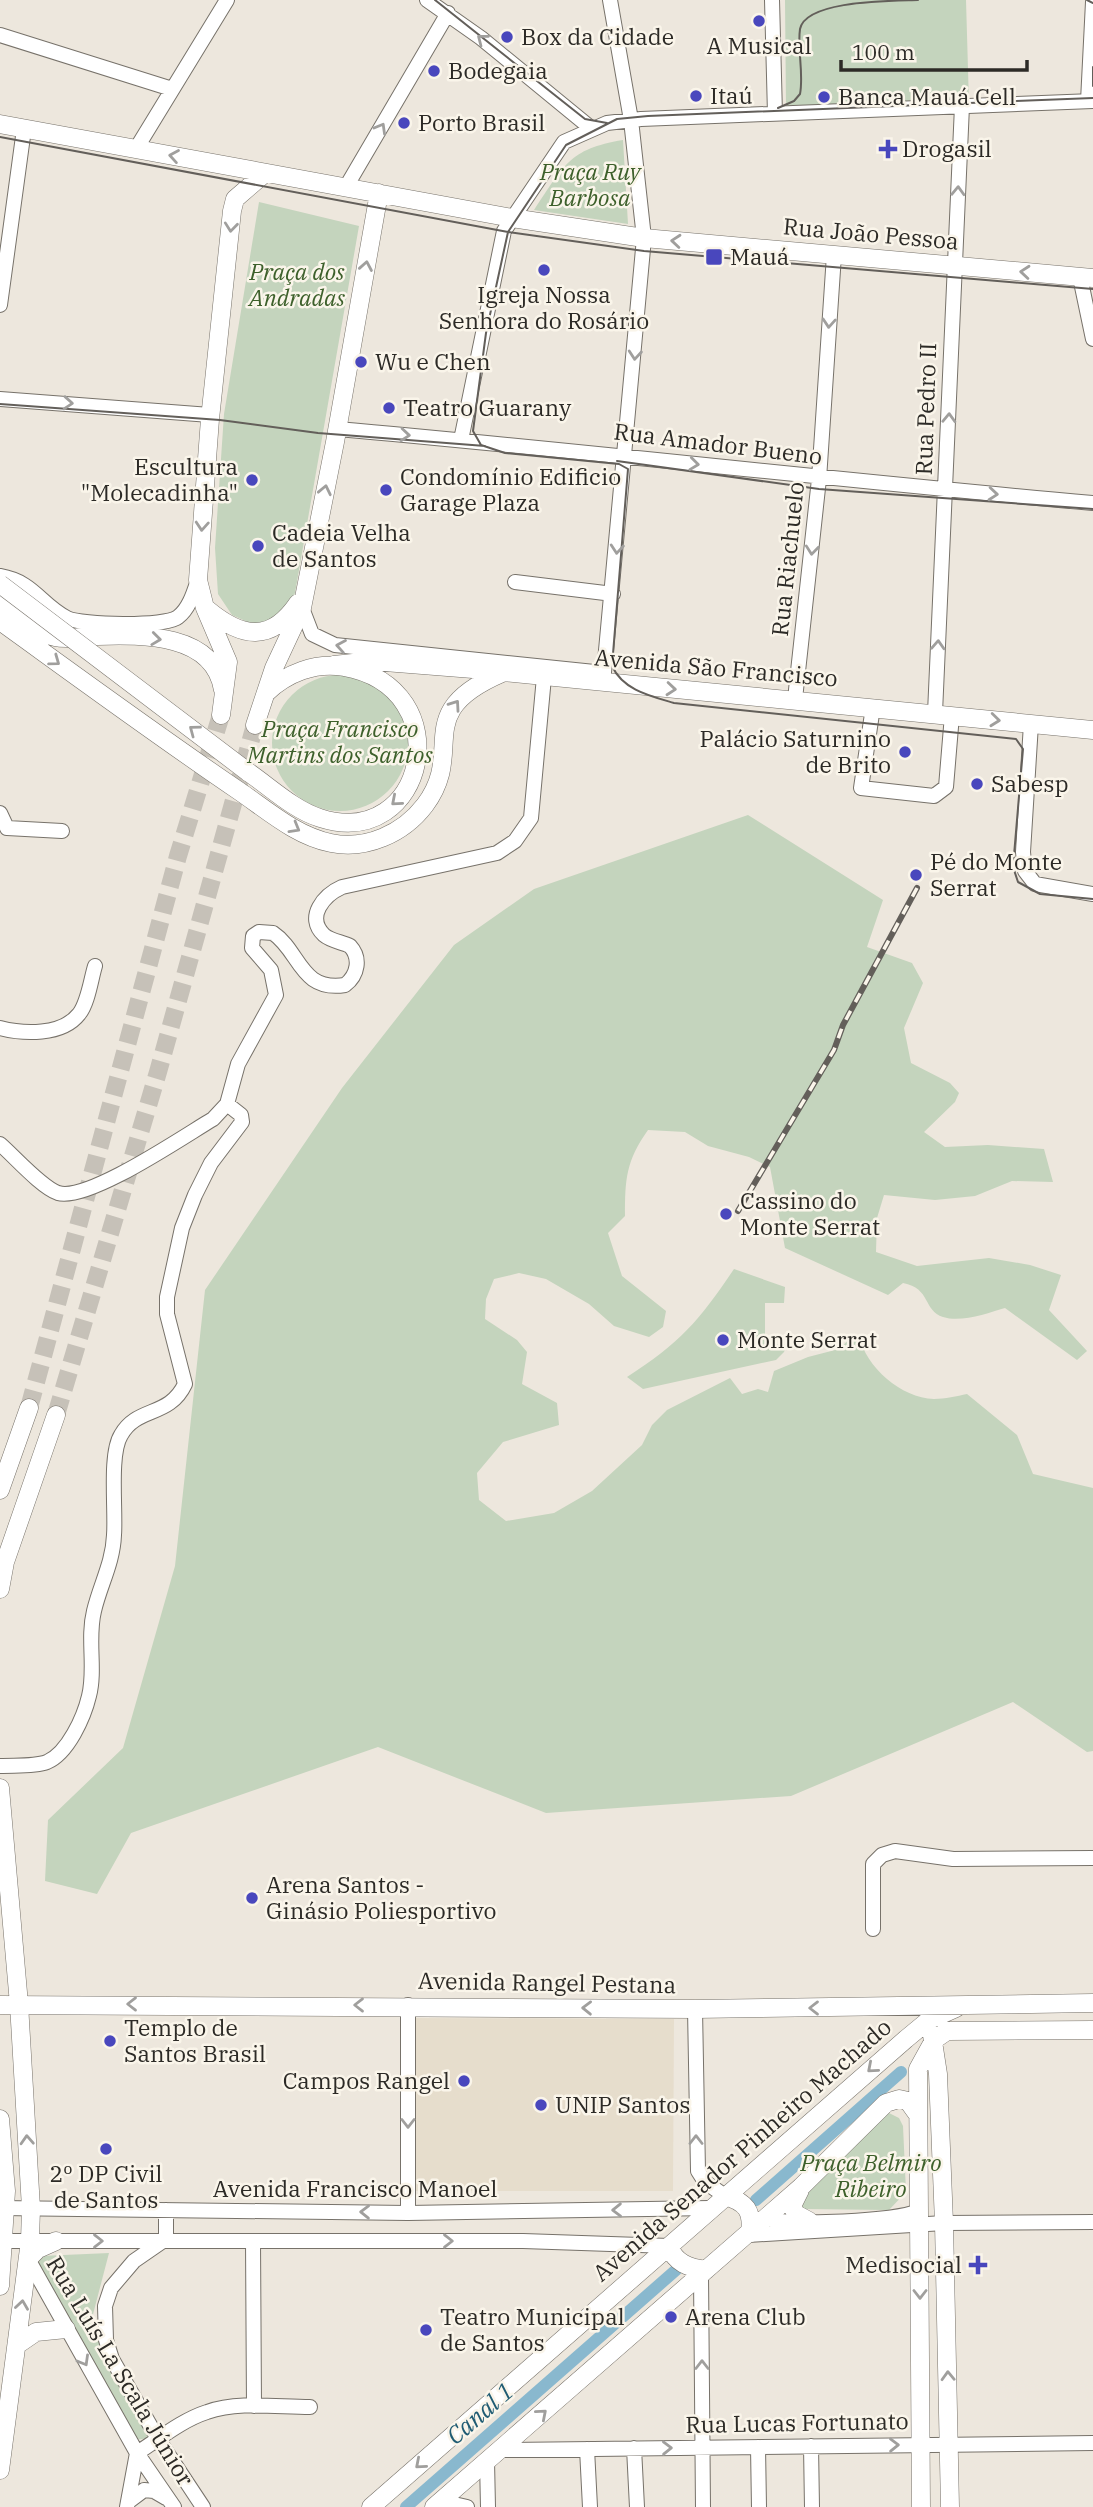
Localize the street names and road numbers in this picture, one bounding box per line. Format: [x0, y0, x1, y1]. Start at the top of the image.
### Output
street label: Rua João Pessoa [782, 210, 960, 256]
street label: Rua Pedro II [908, 342, 942, 476]
street label: Rua Amador Bueno [612, 415, 824, 471]
street label: Rua Riachuelo [764, 480, 810, 638]
street label: Avenida São Francisco [593, 641, 839, 693]
street label: Avenida Rangel Pestana [418, 1965, 676, 1999]
street label: Avenida Senador Pinheiro Machado [586, 2011, 897, 2287]
street label: Avenida Francisco Manoel [213, 2173, 497, 2203]
street label: Rua Luís La Scala Júnior [40, 2250, 201, 2491]
street label: Rua Lucas Fortunato [685, 2405, 909, 2439]

